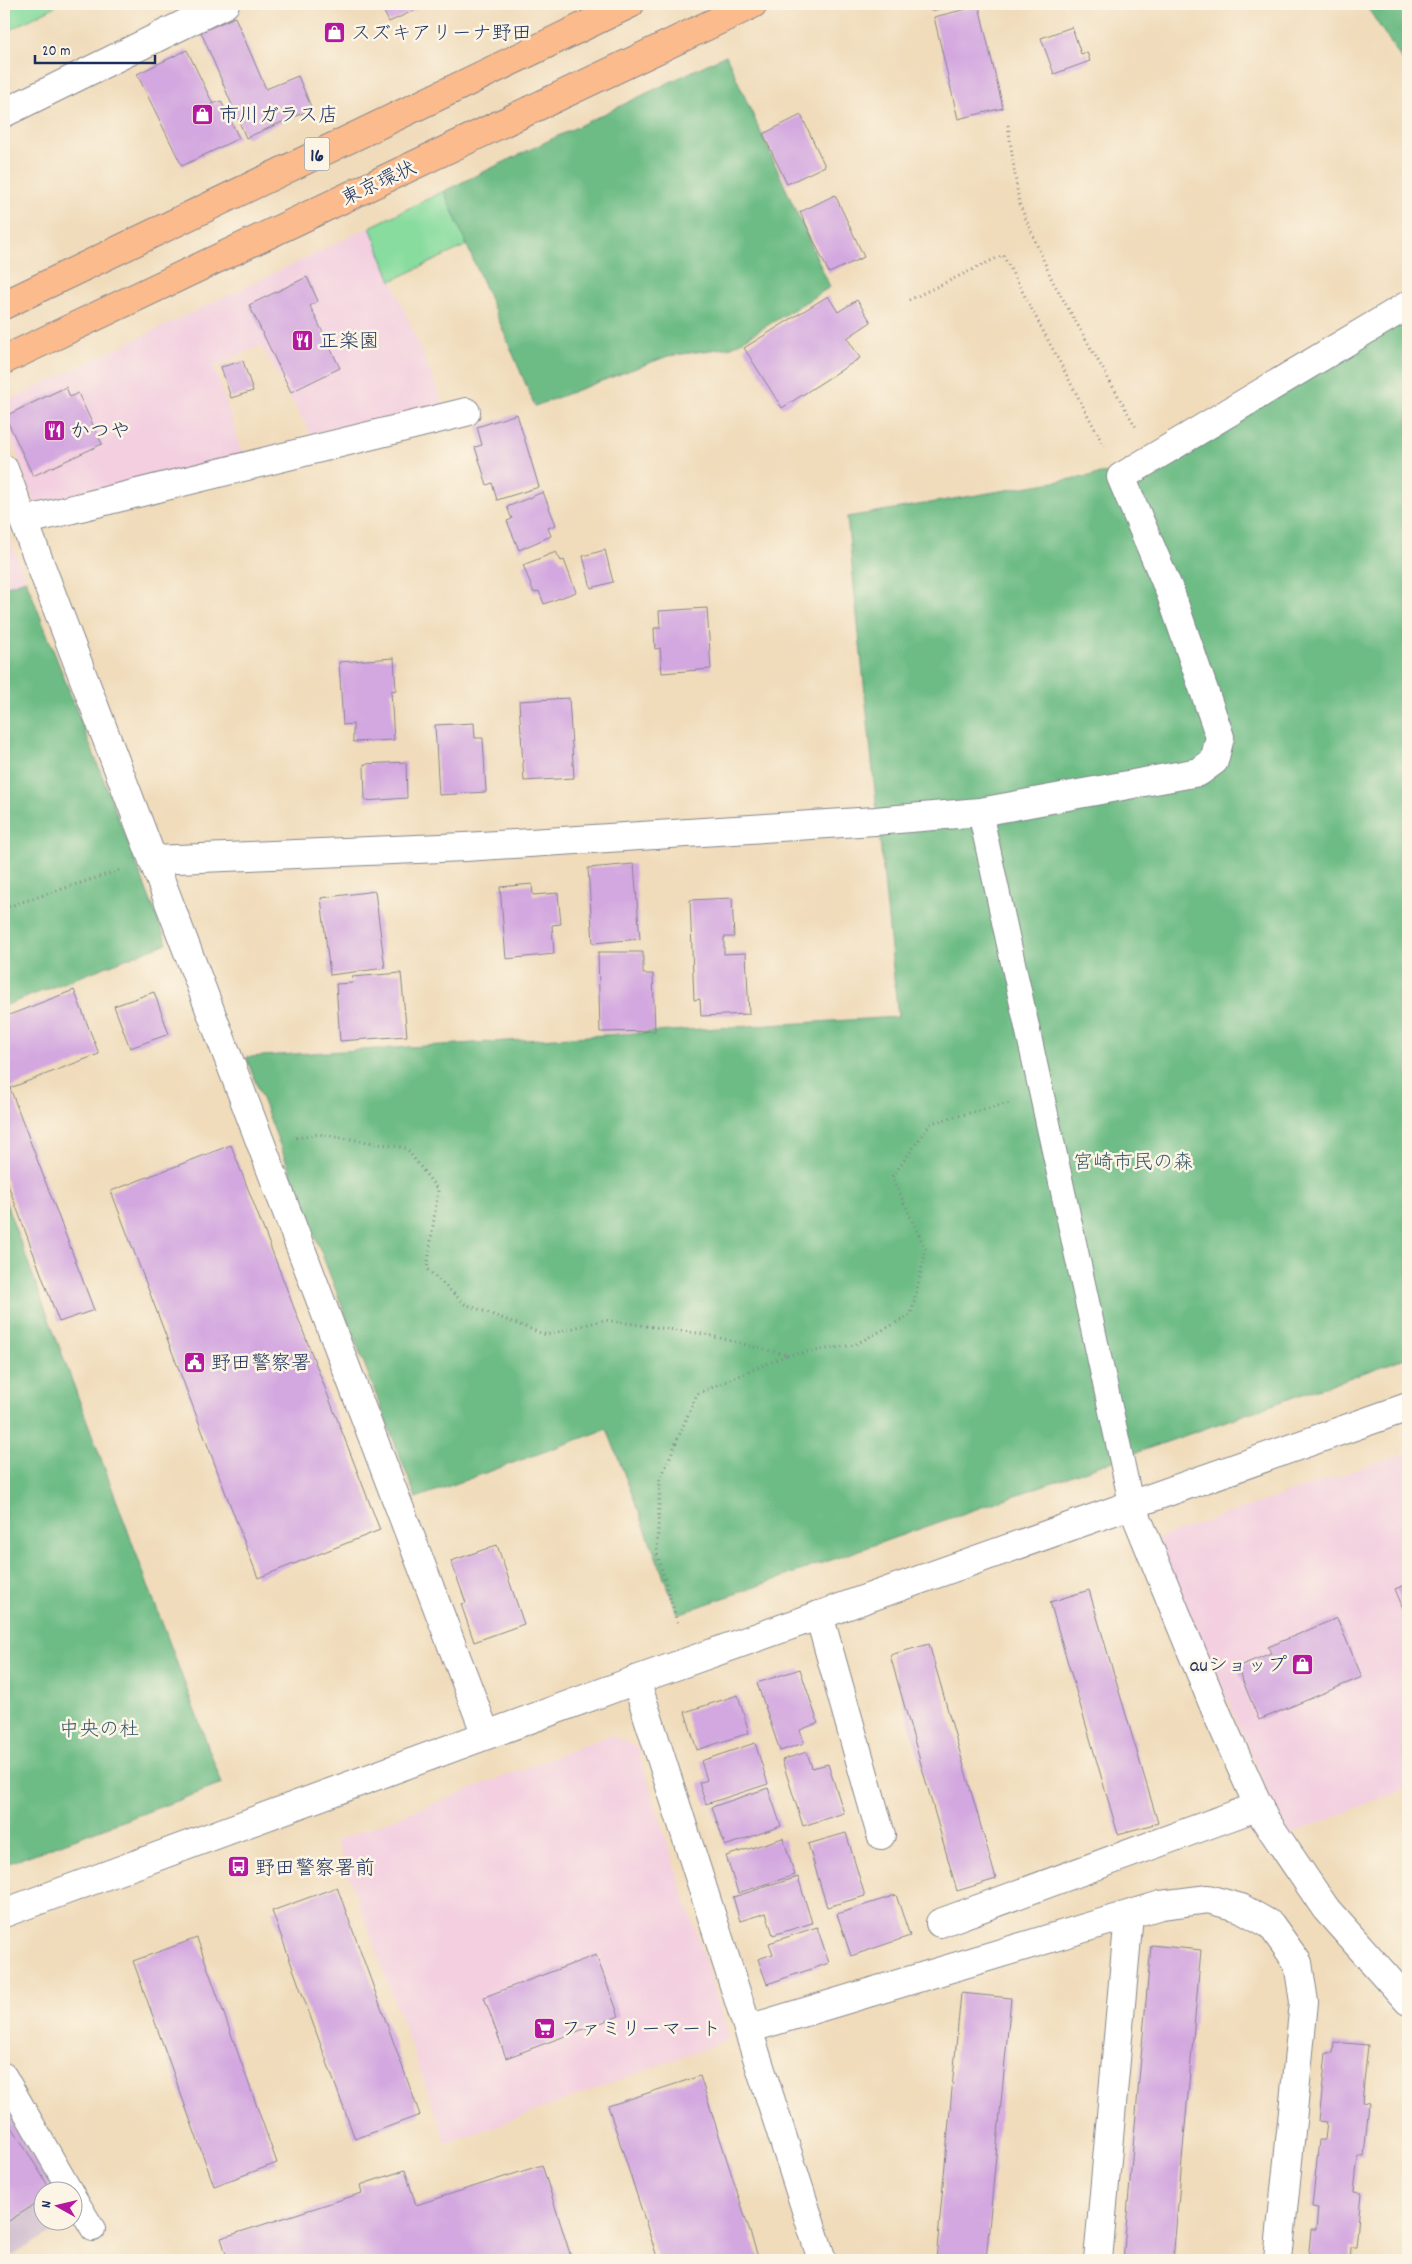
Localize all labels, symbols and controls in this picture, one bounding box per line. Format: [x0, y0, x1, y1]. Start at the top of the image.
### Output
shop icon: スズキアリーナ野田 [323, 20, 347, 44]
place label: スズキアリーナ野田 [351, 21, 532, 49]
scale bar [35, 32, 155, 64]
text: 20 m [42, 41, 70, 63]
shop icon: 市川ガラス店 [191, 102, 215, 126]
place label: 市川ガラス店 [219, 103, 338, 131]
road number: 16 [304, 138, 330, 170]
street label: 東京環状 [337, 155, 421, 214]
restaurant icon: 正楽園 [291, 328, 315, 352]
place label: 正楽園 [319, 329, 379, 357]
restaurant icon: かつや [42, 418, 66, 442]
place label: かつや [70, 419, 130, 447]
park label: 宮崎市民の森 [1073, 1150, 1193, 1178]
public building icon: 野田警察署 [183, 1350, 207, 1374]
place label: 野田警察署 [211, 1351, 311, 1379]
shop icon: auショップ [1291, 1652, 1315, 1676]
place label: auショップ [1190, 1653, 1287, 1681]
park label: 中央の杜 [59, 1717, 139, 1745]
bus stop icon: 野田警察署前 [227, 1855, 251, 1879]
place label: 野田警察署前 [255, 1856, 375, 1884]
supermarket icon: ファミリーマート [533, 2016, 557, 2040]
place label: ファミリーマート [561, 2017, 721, 2045]
north arrow [32, 2182, 82, 2232]
text: N [37, 2200, 58, 2209]

